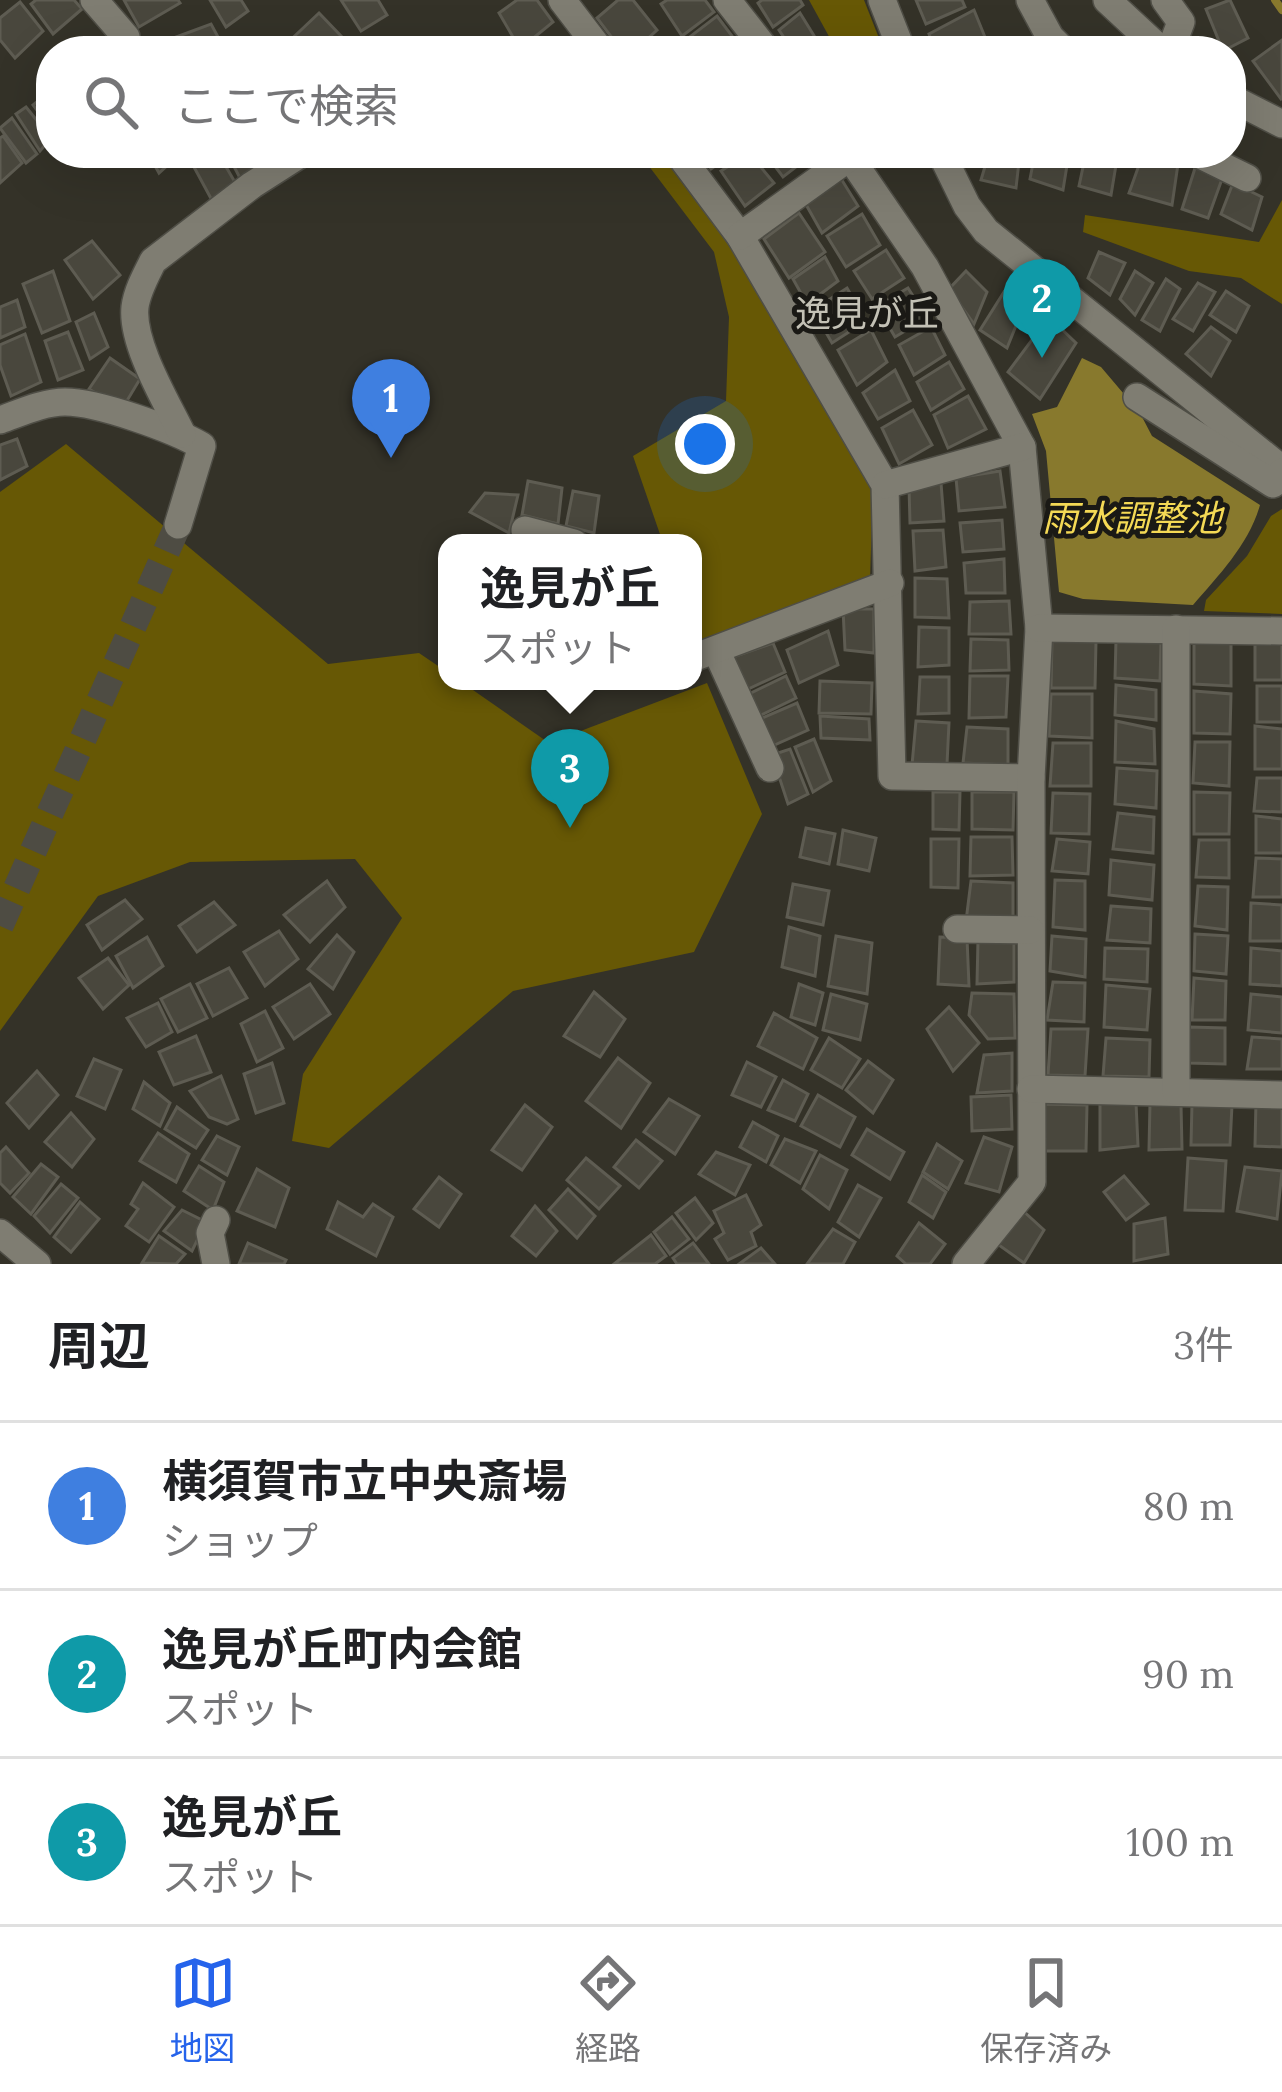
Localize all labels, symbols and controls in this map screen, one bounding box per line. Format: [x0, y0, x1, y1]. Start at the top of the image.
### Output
search box [36, 36, 1246, 168]
icon: search [78, 69, 144, 135]
text: ここで検索 [174, 77, 399, 134]
pin: 2 [1003, 259, 1081, 358]
district label: 逸見が丘 [795, 290, 939, 336]
pin: 1 [352, 359, 430, 458]
your location [675, 414, 735, 474]
water label: 雨水調整池 [1042, 495, 1225, 541]
popup [438, 534, 702, 690]
text: 逸見が丘 [480, 559, 660, 616]
text: スポット [480, 623, 636, 673]
pin: 3 [531, 729, 609, 828]
text: 周辺 [48, 1313, 150, 1378]
text: 3件 [1173, 1320, 1234, 1370]
text: 横須賀市立中央斎場 [162, 1452, 567, 1509]
text: 1 [79, 1481, 95, 1531]
text: 80 m [1143, 1481, 1234, 1531]
text: ショップ [162, 1516, 318, 1566]
text: 逸見が丘町内会館 [162, 1620, 522, 1677]
text: 2 [77, 1649, 97, 1699]
text: 90 m [1142, 1649, 1234, 1699]
text: スポット [162, 1684, 318, 1734]
text: 逸見が丘 [162, 1788, 342, 1845]
text: 3 [76, 1817, 98, 1867]
text: 100 m [1126, 1817, 1234, 1867]
text: スポット [162, 1852, 318, 1902]
tab: 地図 [170, 1950, 236, 2070]
tab: 経路 [575, 1950, 641, 2070]
tab: 保存済み [980, 1950, 1112, 2070]

